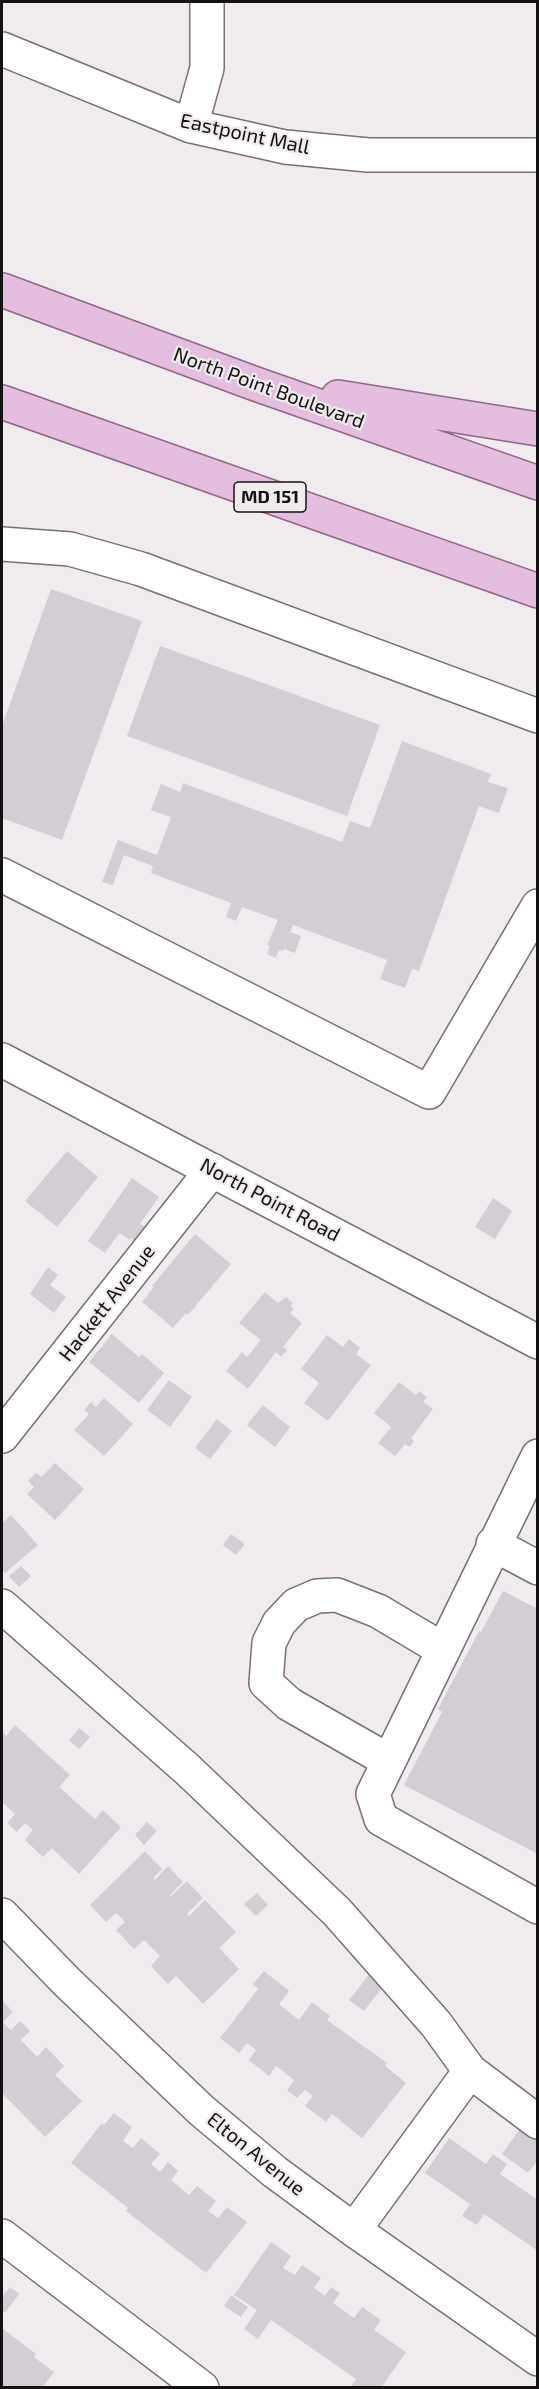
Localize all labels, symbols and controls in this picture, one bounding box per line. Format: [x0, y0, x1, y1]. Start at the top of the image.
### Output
street label: Eastpoint Mall [178, 109, 312, 159]
street label: North Point Boulevard [170, 342, 368, 434]
road number: MD 151 [234, 482, 306, 512]
street label: North Point Road [196, 1153, 344, 1247]
street label: Hackett Avenue [54, 1240, 160, 1366]
street label: Elton Avenue [202, 2107, 310, 2201]

